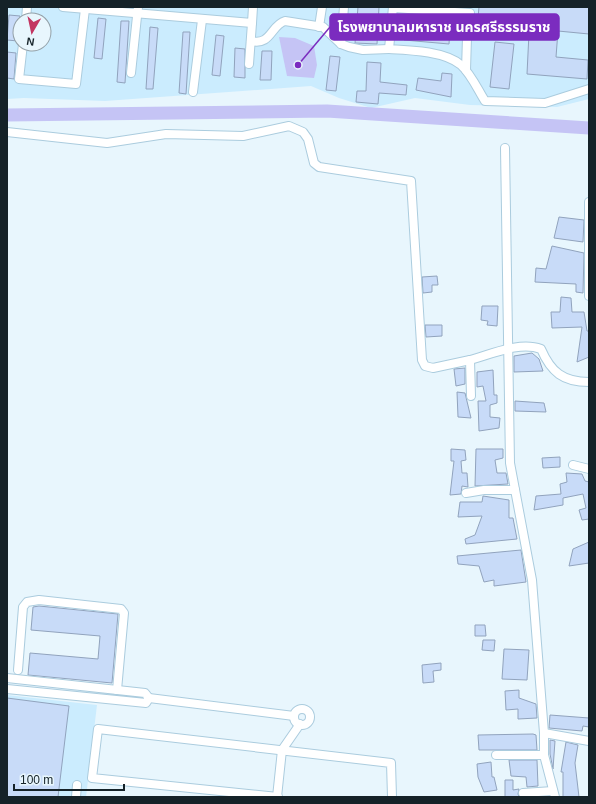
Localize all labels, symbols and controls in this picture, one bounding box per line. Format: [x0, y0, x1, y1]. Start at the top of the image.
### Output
north arrow [12, 12, 52, 52]
callout: โรงพยาบาลมหาราช นครศรีธรรมราช [330, 14, 559, 40]
text: โรงพยาบาลมหาราช นครศรีธรรมราช [338, 19, 550, 35]
text: N [26, 35, 35, 48]
scale bar [14, 766, 124, 792]
text: 100 m [20, 773, 53, 787]

